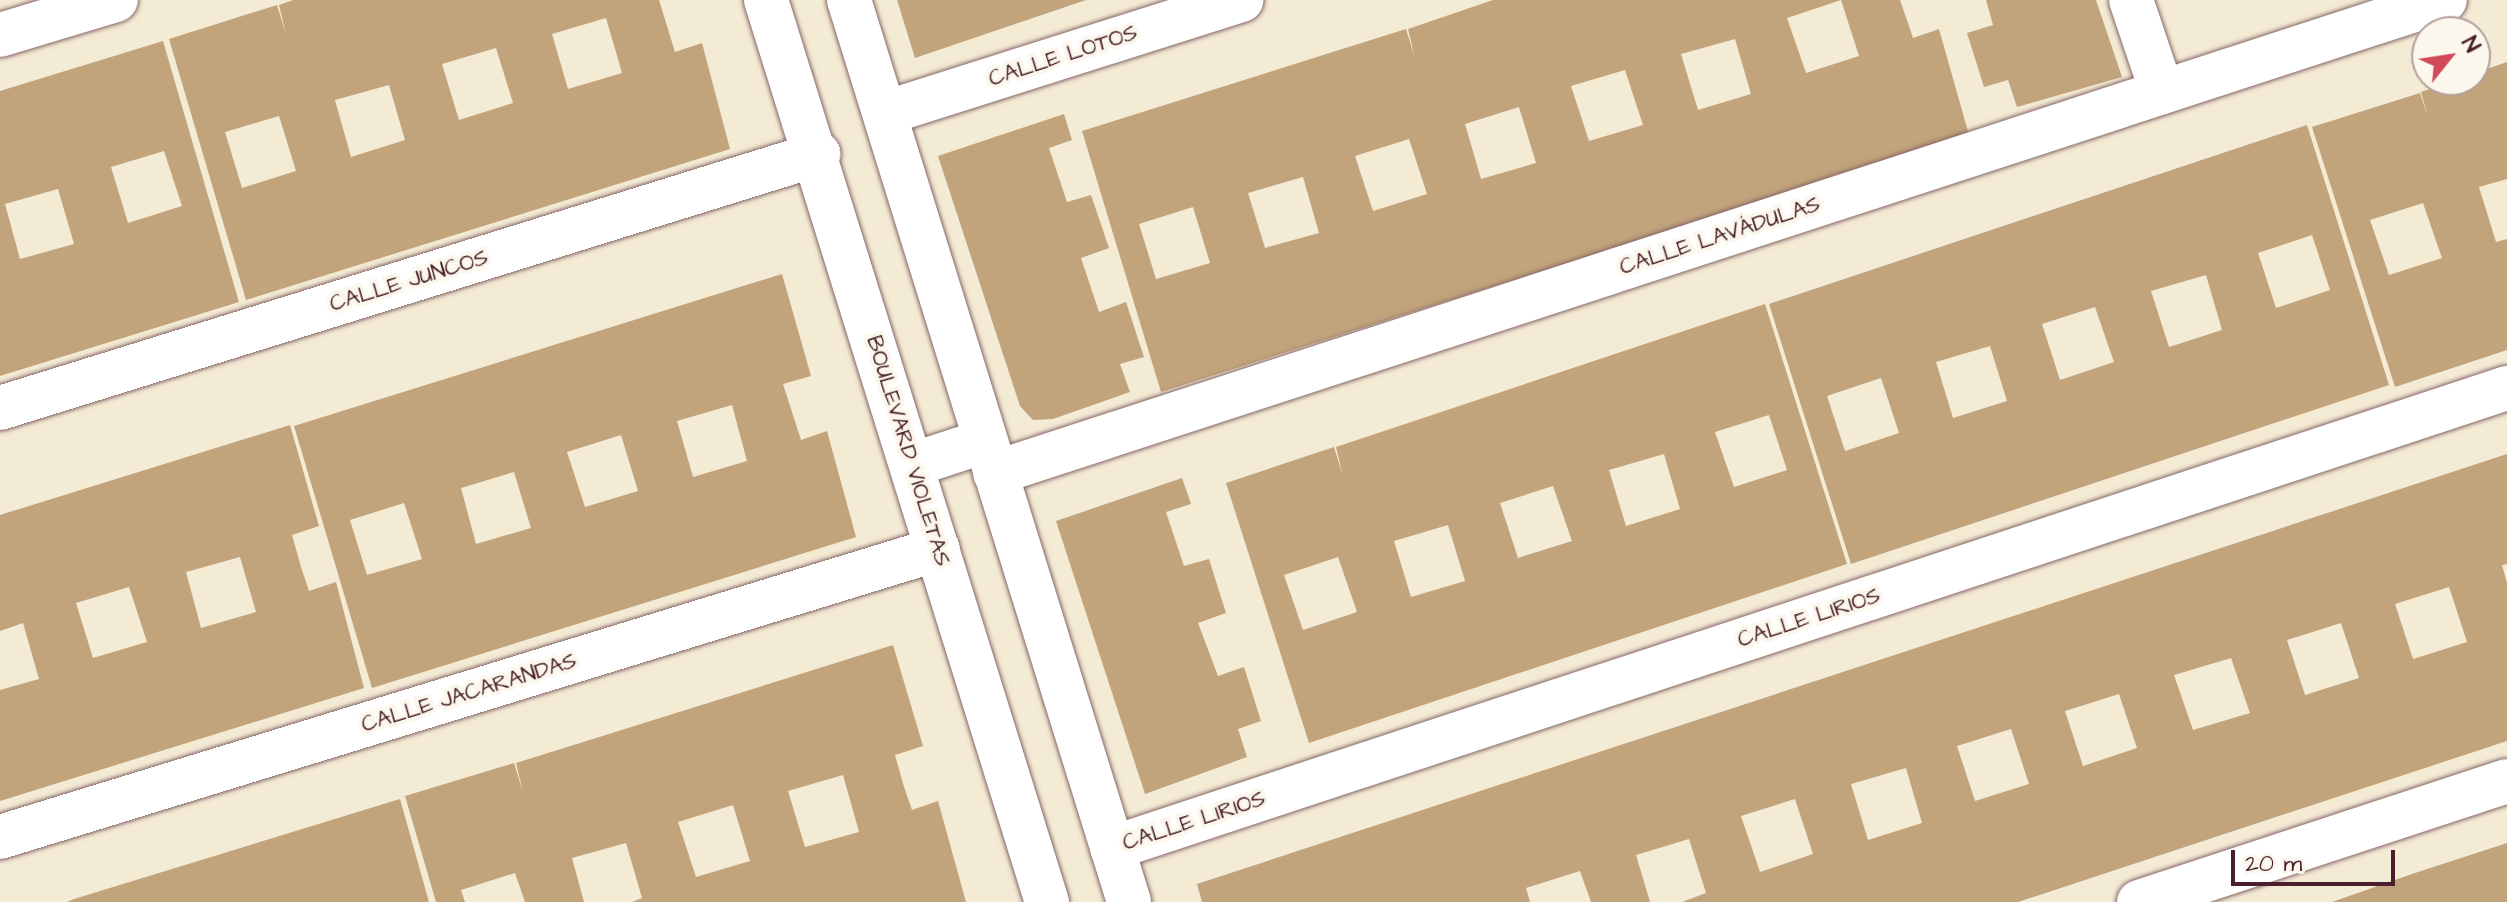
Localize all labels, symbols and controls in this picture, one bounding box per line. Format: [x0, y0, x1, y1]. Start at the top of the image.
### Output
north arrow [2411, 16, 2491, 96]
street label: CALLE LOTOS [985, 20, 1141, 92]
text: N [2454, 31, 2487, 58]
street label: CALLE LAVÁDULAS [1616, 191, 1824, 281]
street label: CALLE JUNCOS [327, 244, 491, 318]
street label: BOULEVARD VIOLETAS [860, 333, 956, 569]
street label: CALLE LIRIOS [1734, 583, 1884, 653]
street label: CALLE JACARANDAS [358, 648, 580, 738]
street label: CALLE LIRIOS [1119, 786, 1269, 856]
scale bar [2235, 834, 2399, 884]
text: 20 m [2245, 847, 2302, 881]

